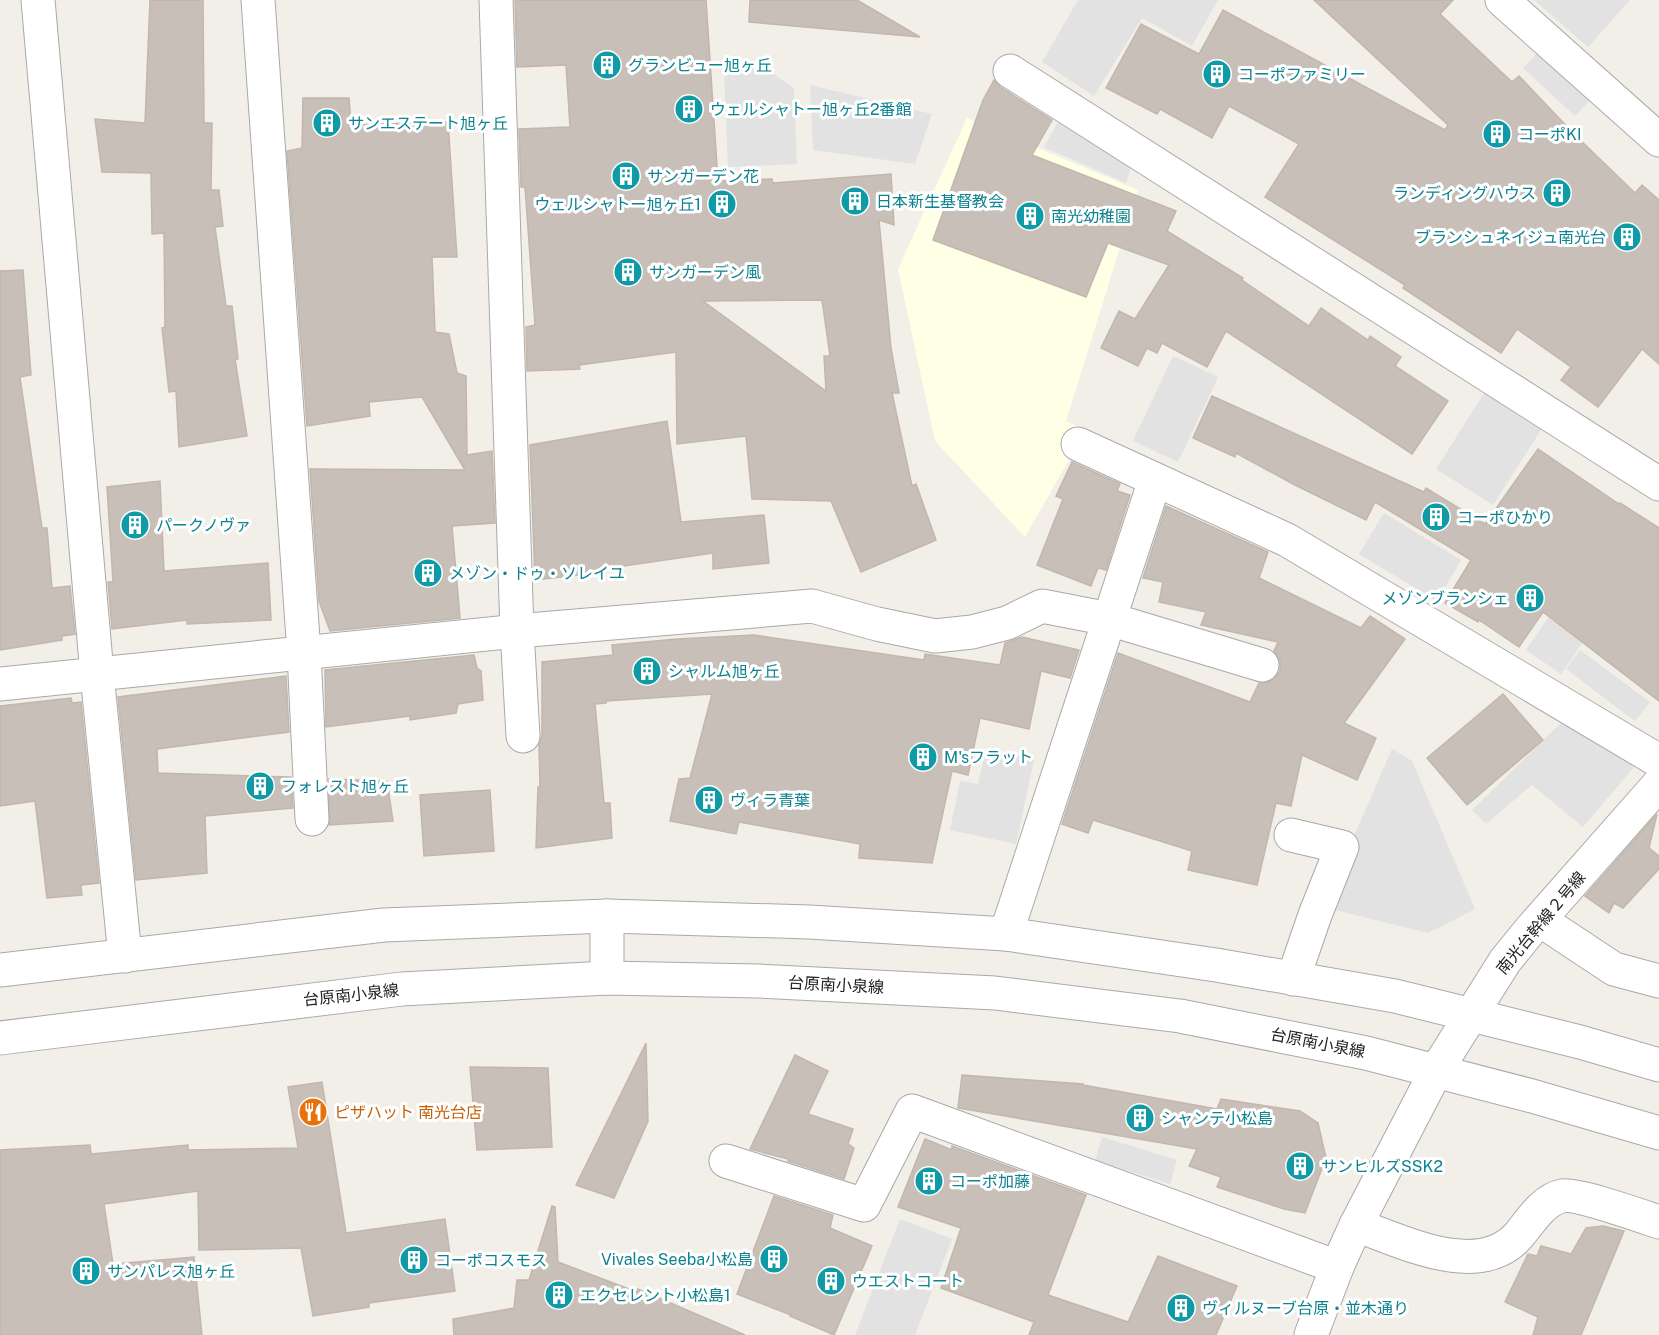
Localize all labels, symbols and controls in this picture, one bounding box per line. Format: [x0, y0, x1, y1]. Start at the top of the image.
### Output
building icon: グランビュー旭ヶ丘 [591, 49, 623, 81]
place label: グランビュー旭ヶ丘 [628, 56, 772, 75]
building icon: コーポファミリー [1201, 58, 1233, 90]
place label: コーポファミリー [1238, 65, 1366, 84]
building icon: ウェルシャトー旭ヶ丘2番館 [673, 93, 705, 125]
place label: ウェルシャトー旭ヶ丘2番館 [710, 100, 912, 119]
building icon: サンエステート旭ヶ丘 [311, 107, 343, 139]
place label: サンエステート旭ヶ丘 [348, 114, 508, 133]
building icon: コーポKI [1481, 118, 1513, 150]
place label: コーポKI [1518, 125, 1581, 144]
building icon: サンガーデン花 [610, 160, 642, 192]
place label: サンガーデン花 [647, 167, 759, 186]
building icon: ランディングハウス [1541, 177, 1573, 209]
place label: ランディングハウス [1393, 184, 1536, 203]
building icon: 日本新生基督教会 [839, 185, 871, 217]
building icon: ウェルシャトー旭ヶ丘1 [706, 188, 738, 220]
place label: 日本新生基督教会 [876, 192, 1004, 211]
place label: ウェルシャトー旭ヶ丘1 [534, 195, 701, 214]
building icon: 南光幼稚園 [1014, 200, 1046, 232]
place label: 南光幼稚園 [1051, 207, 1131, 226]
building icon: ブランシュネイジュ南光台 [1611, 221, 1643, 253]
place label: ブランシュネイジュ南光台 [1415, 228, 1606, 247]
building icon: サンガーデン風 [612, 256, 644, 288]
place label: サンガーデン風 [649, 263, 761, 282]
building icon: コーポひかり [1420, 501, 1452, 533]
place label: コーポひかり [1457, 508, 1553, 527]
building icon: パークノヴァ [119, 509, 151, 541]
place label: パークノヴァ [156, 516, 251, 535]
building icon: メゾン・ドゥ・ソレイユ [412, 557, 444, 589]
place label: メゾン・ドゥ・ソレイユ [449, 564, 625, 583]
building icon: メゾンブランシェ [1514, 582, 1546, 614]
place label: メゾンブランシェ [1381, 589, 1509, 608]
building icon: シャルム旭ヶ丘 [631, 655, 663, 687]
place label: シャルム旭ヶ丘 [668, 662, 780, 681]
building icon: M'sフラット [907, 741, 939, 773]
place label: M'sフラット [944, 748, 1033, 767]
building icon: フォレスト旭ヶ丘 [244, 770, 276, 802]
place label: フォレスト旭ヶ丘 [281, 777, 409, 796]
building icon: ヴィラ青葉 [693, 784, 725, 816]
place label: ヴィラ青葉 [730, 791, 810, 810]
street label: 南光台幹線２号線 [1493, 868, 1589, 978]
street label: 台原南小泉線 [788, 973, 884, 997]
street label: 台原南小泉線 [302, 981, 400, 1009]
street label: 台原南小泉線 [1269, 1025, 1367, 1061]
restaurant icon: ピザハット 南光台店 [297, 1096, 329, 1128]
building icon: シャンテ小松島 [1124, 1102, 1156, 1134]
place label: ピザハット 南光台店 [334, 1103, 482, 1122]
place label: シャンテ小松島 [1161, 1109, 1273, 1128]
building icon: サンヒルズSSK2 [1284, 1150, 1316, 1182]
place label: サンヒルズSSK2 [1321, 1157, 1443, 1176]
building icon: コーポ加藤 [913, 1165, 945, 1197]
place label: コーポ加藤 [950, 1172, 1030, 1191]
building icon: Vivales Seeba小松島 [758, 1243, 790, 1275]
building icon: コーポコスモス [398, 1244, 430, 1276]
place label: Vivales Seeba小松島 [601, 1250, 753, 1269]
place label: コーポコスモス [435, 1251, 547, 1270]
building icon: サンパレス旭ヶ丘 [70, 1255, 102, 1287]
place label: サンパレス旭ヶ丘 [107, 1262, 235, 1281]
building icon: ウエストコート [815, 1265, 847, 1297]
place label: ウエストコート [852, 1272, 964, 1291]
building icon: エクセレント小松島1 [543, 1279, 575, 1311]
place label: エクセレント小松島1 [580, 1286, 731, 1305]
building icon: ヴィルヌーブ台原・並木通り [1165, 1292, 1197, 1324]
place label: ヴィルヌーブ台原・並木通り [1202, 1299, 1409, 1318]

